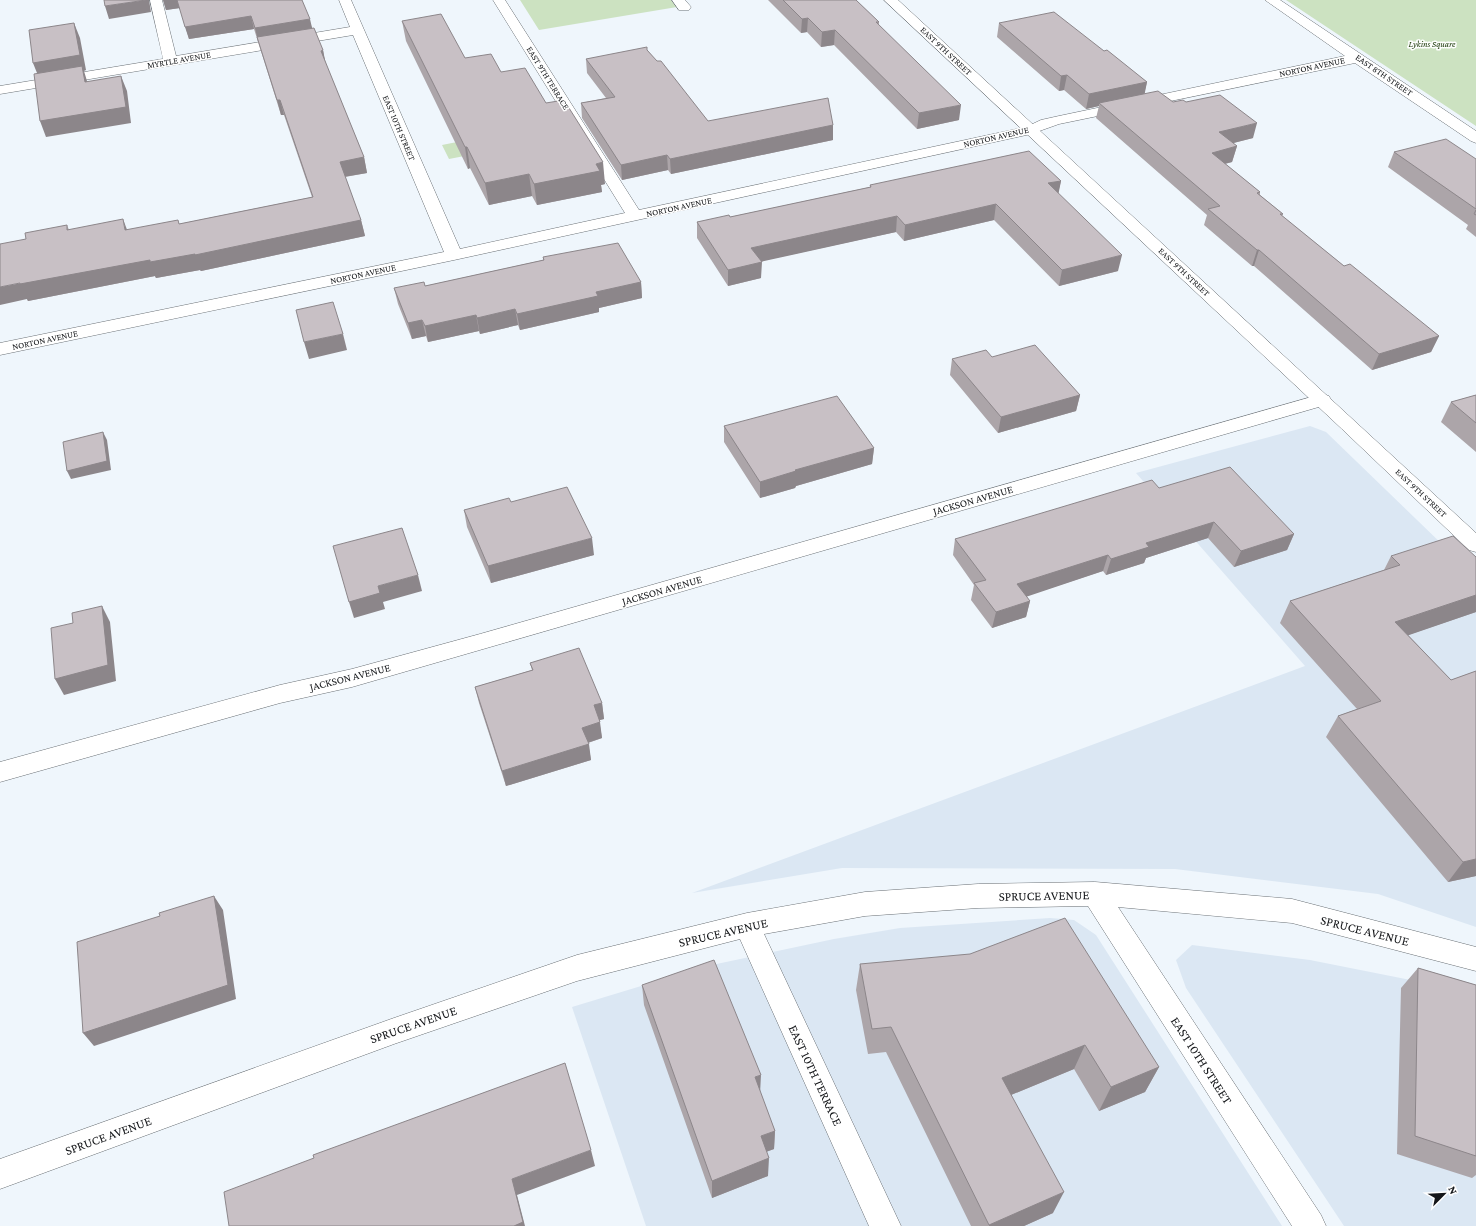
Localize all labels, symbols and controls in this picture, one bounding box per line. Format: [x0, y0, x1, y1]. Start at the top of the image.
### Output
street label: EAST 9TH STREET [918, 25, 974, 77]
park label: Lykins Square [1409, 39, 1456, 49]
street label: EAST 9TH TERRACE [525, 45, 572, 111]
street label: MYRTLE AVENUE [146, 49, 212, 71]
street label: EAST 8TH STREET [1354, 52, 1415, 98]
street label: NORTON AVENUE [1278, 55, 1346, 79]
street label: EAST 10TH STREET [381, 94, 417, 162]
street label: NORTON AVENUE [962, 125, 1030, 149]
street label: NORTON AVENUE [645, 195, 713, 219]
street label: EAST 9TH STREET [1156, 246, 1212, 298]
street label: NORTON AVENUE [329, 262, 397, 286]
street label: NORTON AVENUE [11, 328, 79, 352]
street label: EAST 9TH STREET [1393, 467, 1449, 519]
street label: JACKSON AVENUE [931, 483, 1015, 518]
street label: JACKSON AVENUE [620, 573, 704, 608]
street label: JACKSON AVENUE [307, 661, 392, 694]
street label: SPRUCE AVENUE [998, 887, 1090, 904]
street label: SPRUCE AVENUE [1319, 912, 1411, 949]
street label: SPRUCE AVENUE [677, 915, 769, 950]
street label: SPRUCE AVENUE [368, 1003, 459, 1046]
street label: EAST 10TH STREET [1168, 1014, 1235, 1107]
street label: EAST 10TH TERRACE [786, 1022, 846, 1128]
street label: SPRUCE AVENUE [63, 1113, 153, 1158]
north arrow [1424, 1174, 1464, 1214]
text: N [1446, 1184, 1460, 1196]

